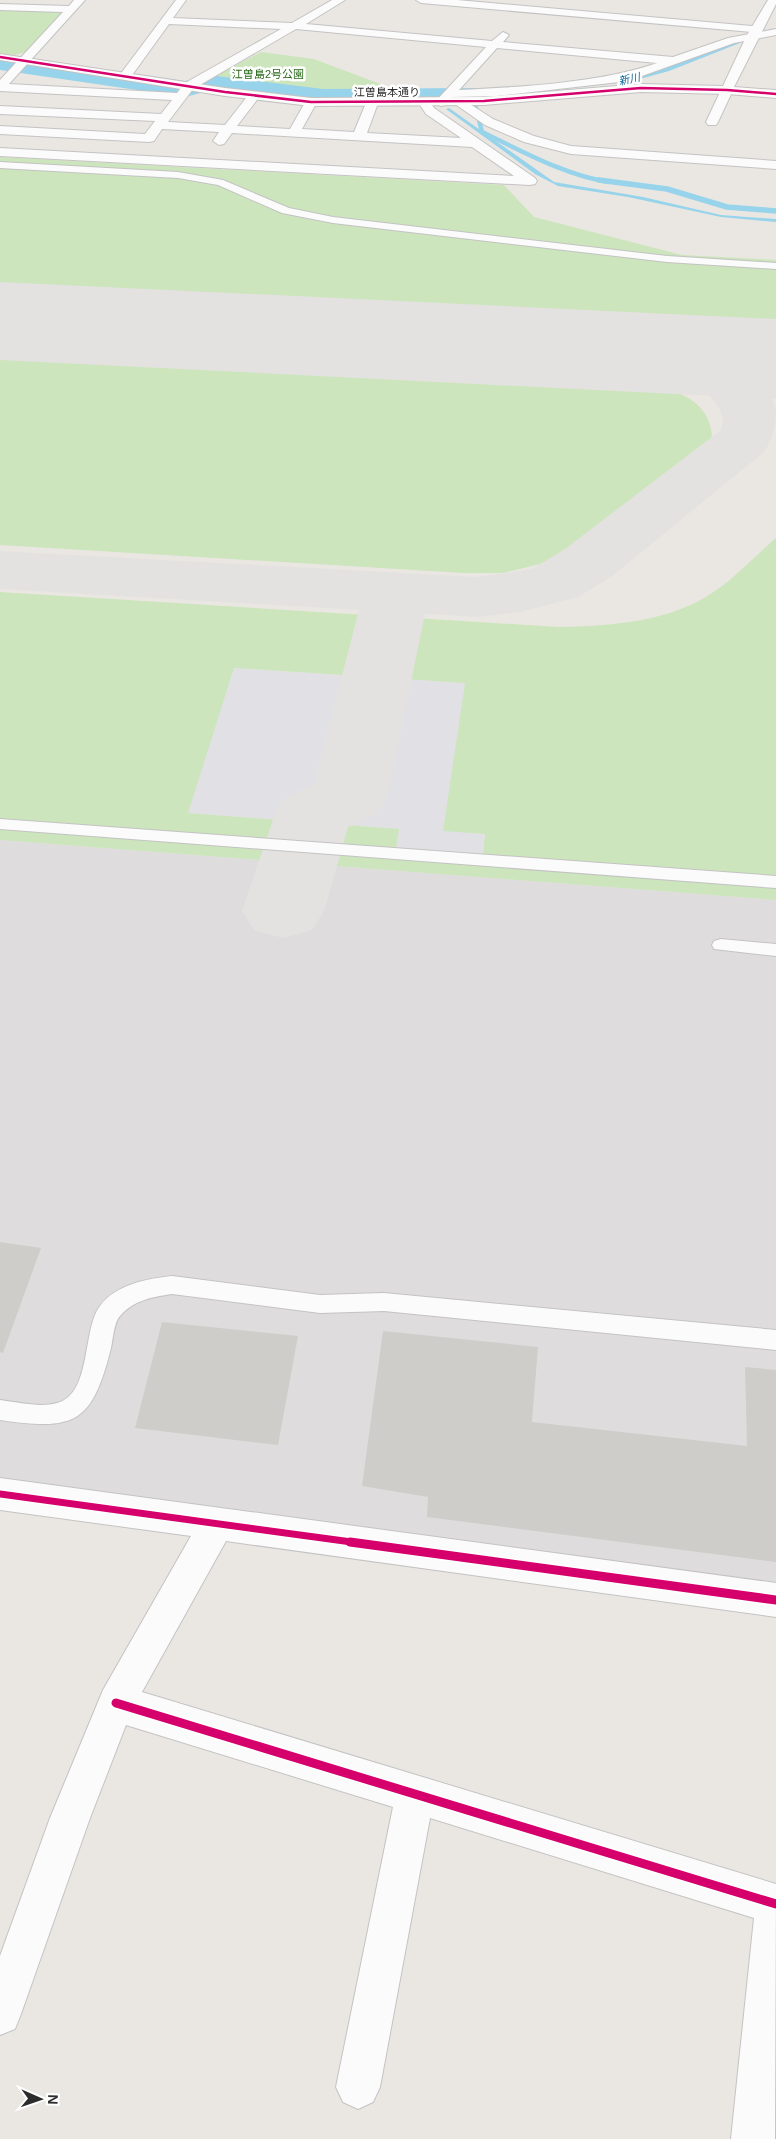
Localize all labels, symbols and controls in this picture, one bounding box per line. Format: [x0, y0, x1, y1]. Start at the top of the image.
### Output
park label: 江曽島2号公園 [232, 68, 304, 80]
water label: 新川 [617, 70, 642, 87]
street label: 江曽島本通り [354, 86, 420, 98]
north arrow [15, 2074, 65, 2124]
text: N [45, 2094, 61, 2105]

